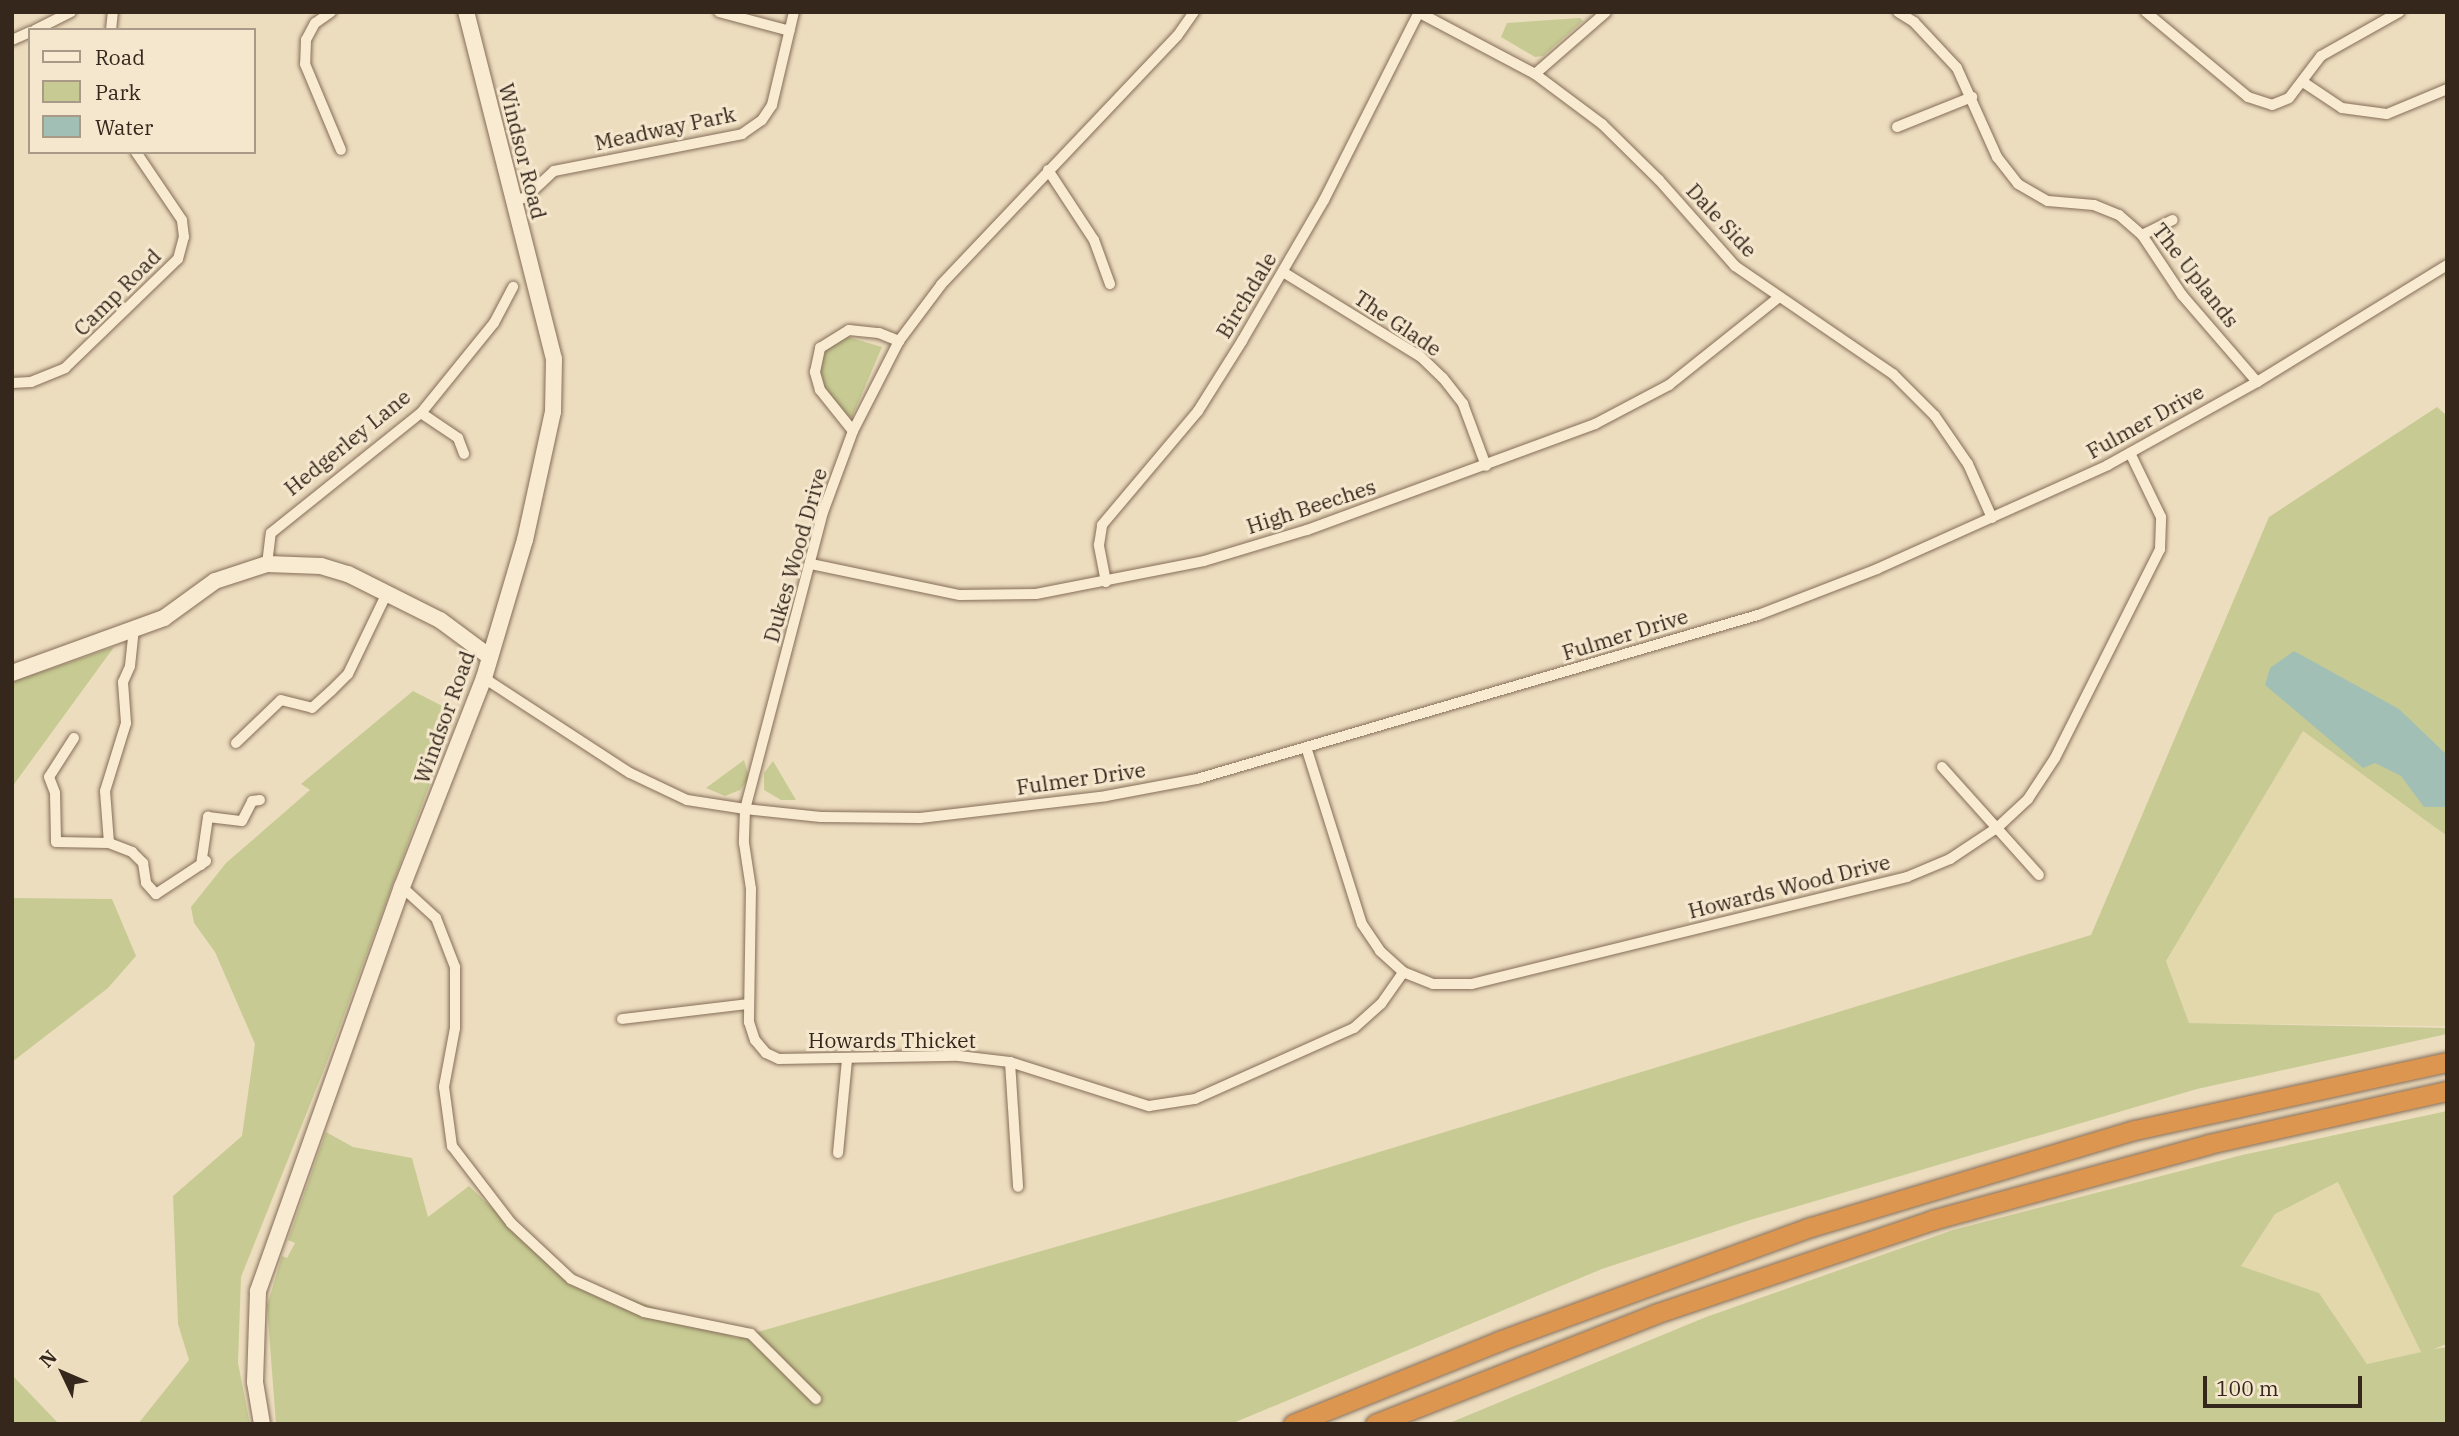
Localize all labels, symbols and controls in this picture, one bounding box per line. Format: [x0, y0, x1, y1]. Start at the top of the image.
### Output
legend [28, 28, 256, 154]
text: Road [95, 43, 145, 71]
text: Park [95, 78, 141, 106]
street label: Windsor Road [494, 80, 552, 222]
street label: Meadway Park [592, 101, 738, 155]
text: Water [95, 113, 153, 141]
street label: Dale Side [1682, 178, 1762, 262]
street label: The Uplands [2147, 218, 2245, 332]
street label: Camp Road [68, 243, 166, 341]
street label: Birchdale [1211, 247, 1281, 343]
street label: The Glade [1350, 285, 1446, 361]
street label: Fulmer Drive [2082, 378, 2208, 464]
street label: Hedgerley Lane [279, 384, 415, 500]
street label: Dukes Wood Drive [758, 465, 832, 645]
street label: High Beeches [1243, 473, 1379, 539]
street label: Fulmer Drive [1559, 603, 1691, 665]
street label: Windsor Road [408, 647, 480, 787]
street label: Fulmer Drive [1015, 756, 1147, 800]
street label: Howards Wood Drive [1685, 849, 1893, 923]
street label: Howards Thicket [808, 1027, 976, 1053]
north arrow [28, 1338, 98, 1408]
text: N [34, 1345, 62, 1372]
scale bar [2207, 1362, 2366, 1406]
text: 100 m [2216, 1374, 2279, 1402]

